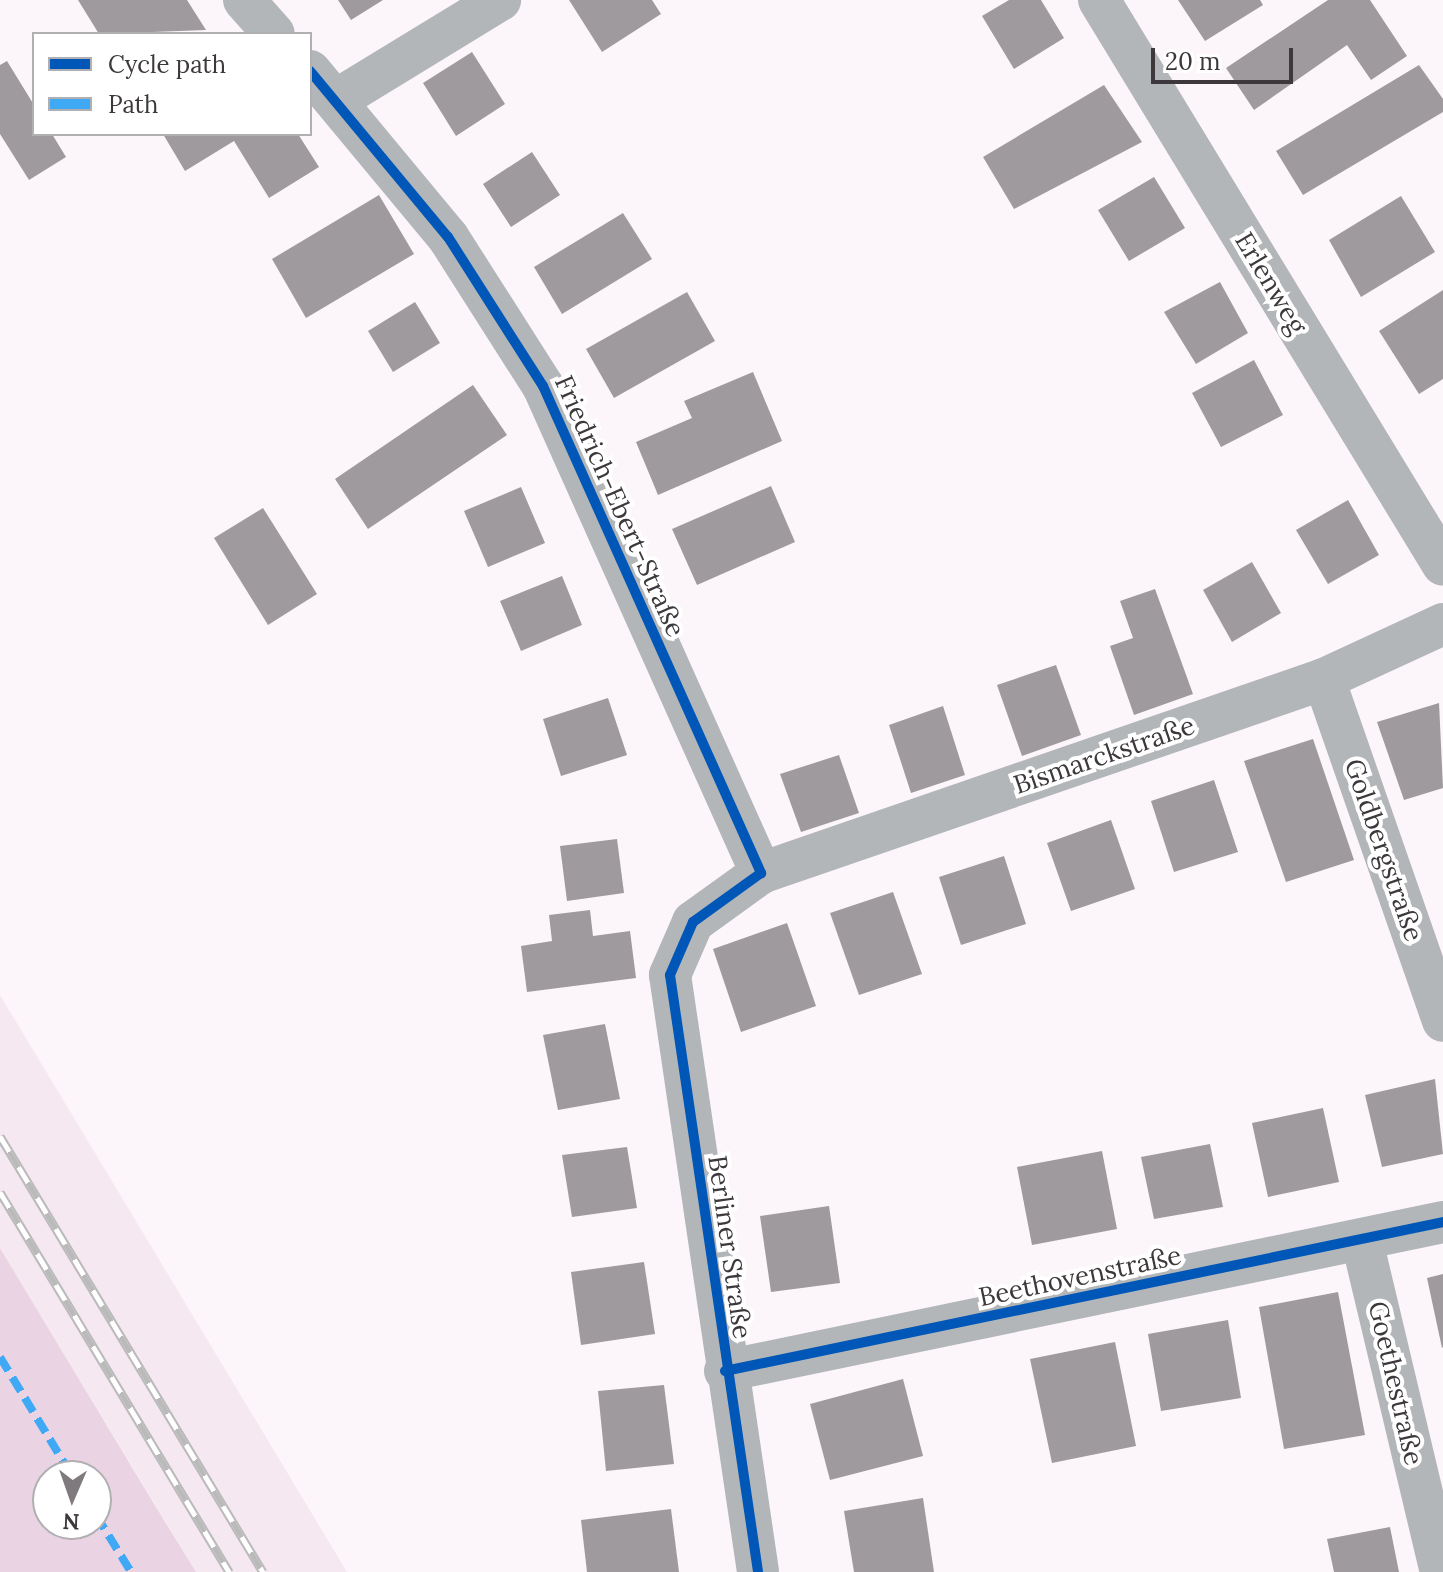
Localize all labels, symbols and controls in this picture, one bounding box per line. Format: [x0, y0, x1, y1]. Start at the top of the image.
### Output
legend [32, 32, 312, 136]
scale bar [1155, 32, 1297, 82]
text: 20 m [1165, 46, 1221, 77]
text: Cycle path [108, 49, 226, 80]
text: Path [108, 89, 158, 120]
street label: Erlenweg [1229, 227, 1313, 339]
street label: Friedrich-Ebert-Straße [548, 371, 692, 641]
street label: Bismarckstraße [1009, 709, 1199, 801]
street label: Goldbergstraße [1338, 755, 1430, 945]
street label: Berliner Straße [702, 1153, 758, 1341]
street label: Beethovenstraße [976, 1239, 1184, 1313]
street label: Goethestraße [1362, 1298, 1430, 1468]
north arrow [32, 1460, 112, 1540]
text: N [62, 1508, 80, 1536]

